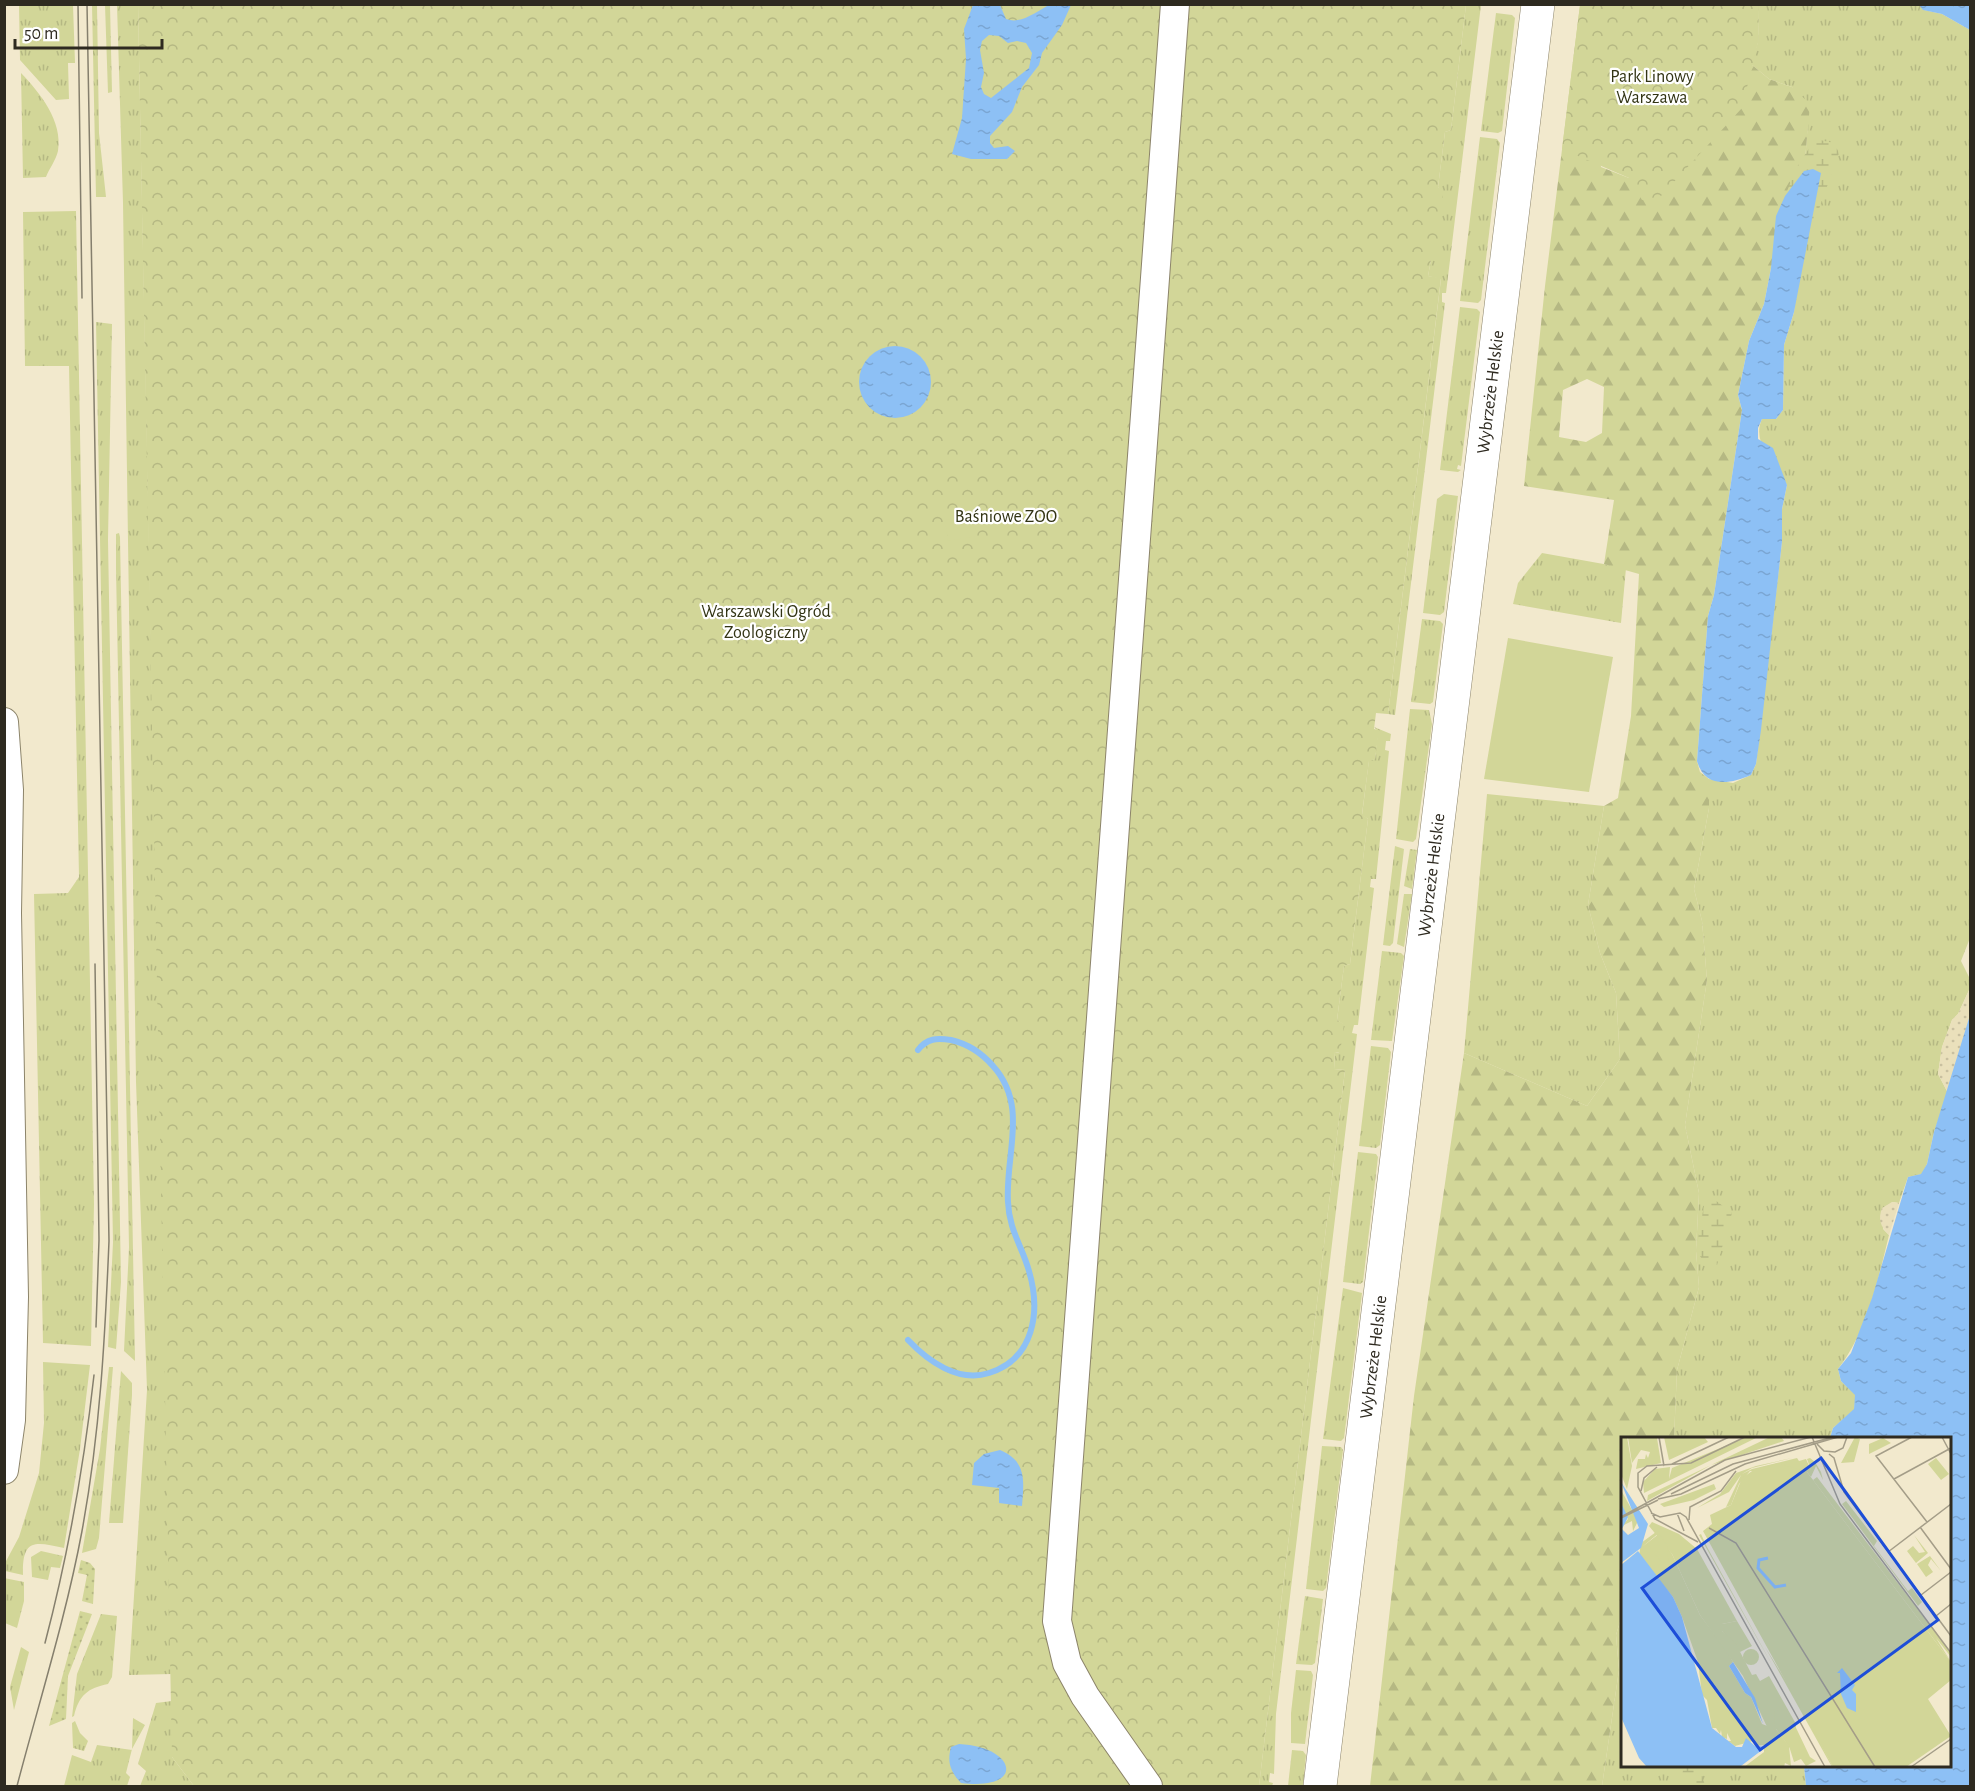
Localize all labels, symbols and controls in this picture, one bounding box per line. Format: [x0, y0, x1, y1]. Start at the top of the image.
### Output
scale bar [15, 12, 162, 50]
text: 50 m [24, 25, 58, 43]
park label: Park Linowy Warszawa [1610, 68, 1694, 107]
street label: Wybrzeże Helskie [1474, 329, 1508, 455]
park label: Baśniowe ZOO [955, 508, 1057, 526]
park label: Warszawski Ogród Zoologiczny [701, 603, 831, 642]
street label: Wybrzeże Helskie [1415, 812, 1449, 938]
street label: Wybrzeże Helskie [1357, 1294, 1391, 1420]
inset map [1621, 1437, 1951, 1767]

